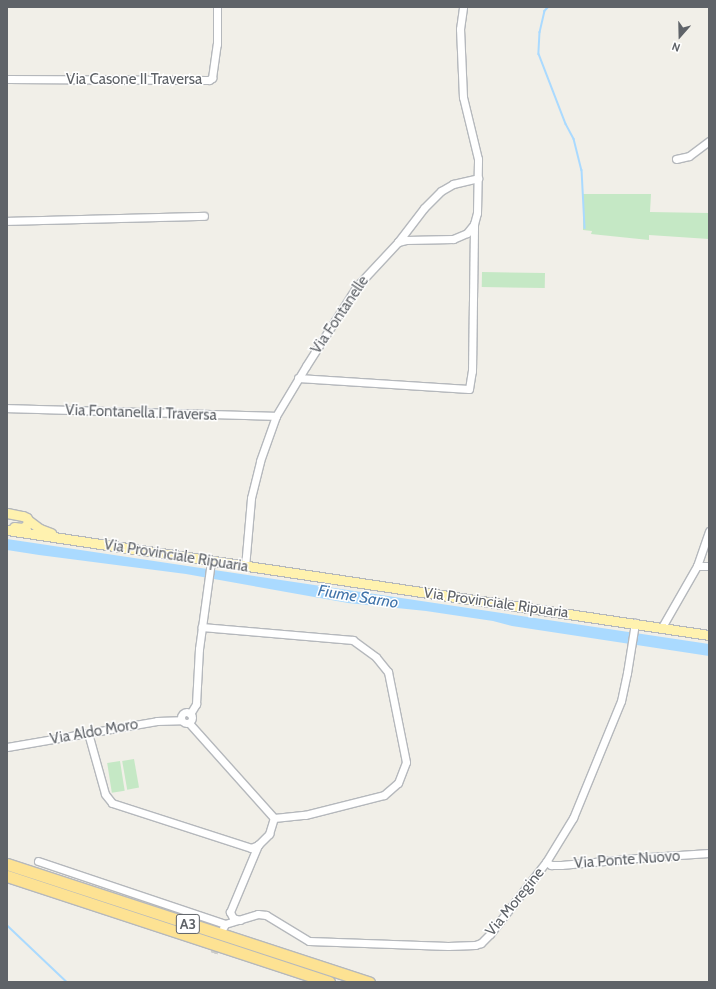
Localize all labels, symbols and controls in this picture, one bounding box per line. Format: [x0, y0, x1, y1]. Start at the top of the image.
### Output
north arrow [660, 16, 700, 56]
text: N [670, 39, 682, 55]
street label: Via Casone II Traversa [66, 71, 202, 89]
street label: Via Fontanelle [307, 273, 373, 357]
street label: Via Fontanella I Traversa [65, 401, 217, 425]
street label: Via Provinciale Ripuaria [102, 536, 250, 576]
water label: Fiume Sarno [316, 581, 400, 613]
street label: Via Provinciale Ripuaria [422, 584, 570, 622]
street label: Via Aldo Moro [49, 715, 139, 749]
street label: Via Ponte Nuovo [573, 847, 681, 873]
street label: Via Moregine [482, 864, 548, 940]
road number: A3 [175, 912, 201, 936]

